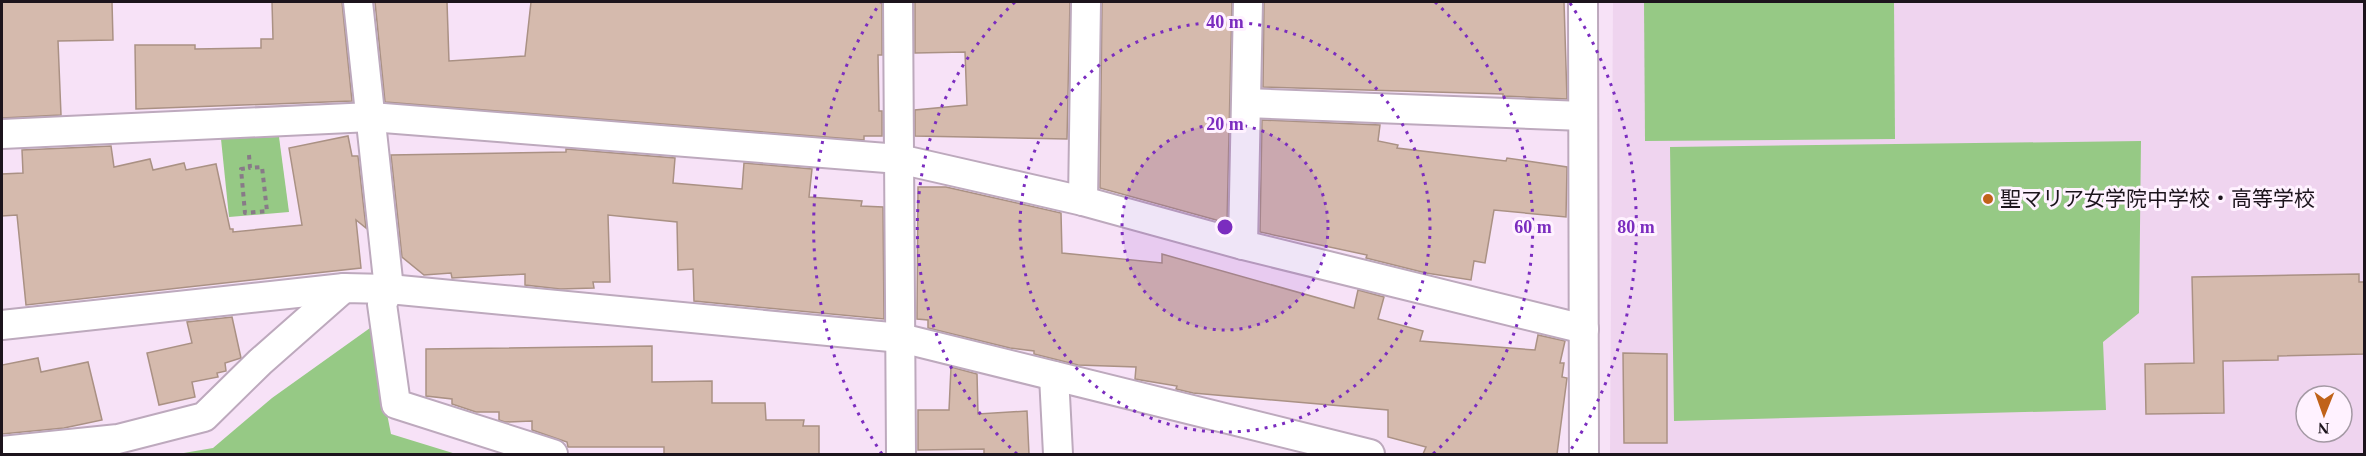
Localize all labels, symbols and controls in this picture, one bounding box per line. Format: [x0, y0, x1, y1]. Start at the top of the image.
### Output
text: 40 m [1206, 12, 1244, 32]
text: 20 m [1206, 114, 1244, 134]
place label: 聖マリア女学院中学校・高等学校 [2000, 187, 2315, 211]
marker: 聖マリア女学院中学校・高等学校 [1981, 192, 1995, 206]
centre of rings [1215, 217, 1235, 237]
text: 60 m [1514, 217, 1552, 237]
text: 80 m [1617, 217, 1655, 237]
north arrow [2294, 384, 2354, 444]
text: N [2317, 420, 2330, 437]

